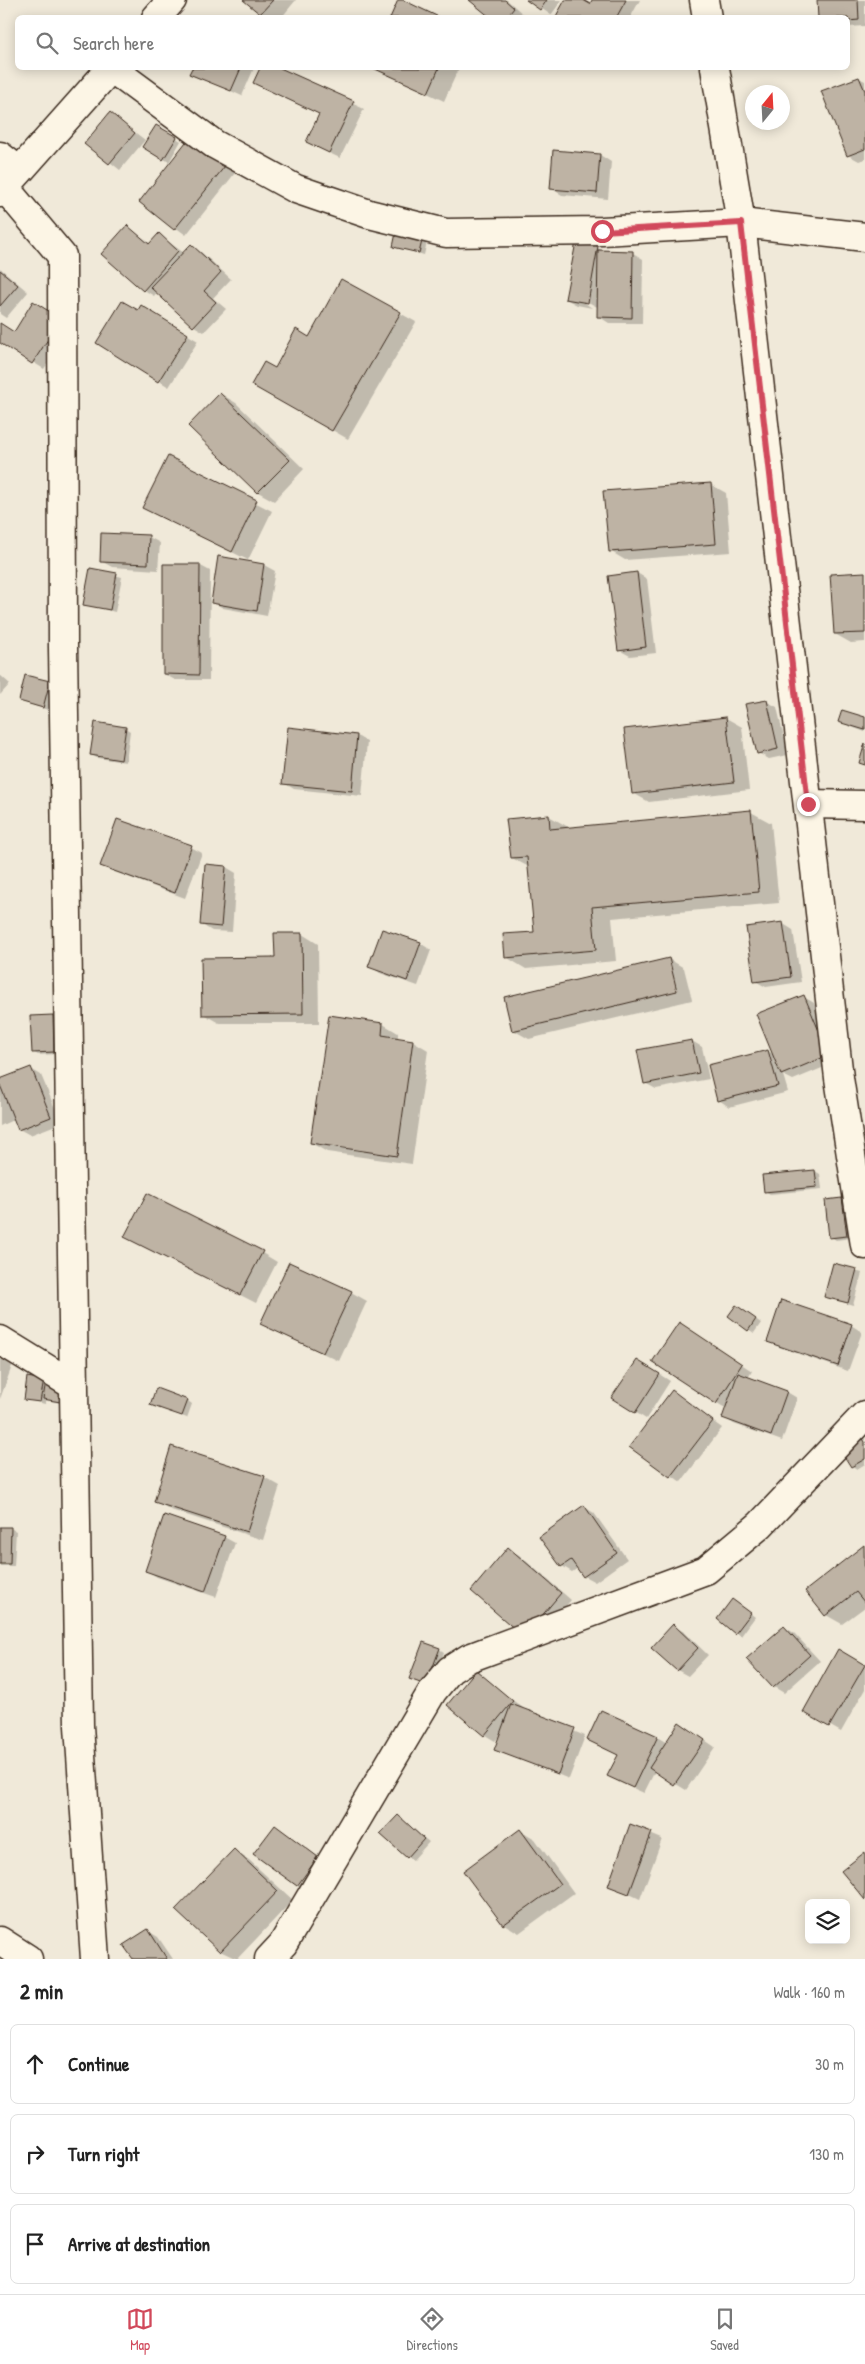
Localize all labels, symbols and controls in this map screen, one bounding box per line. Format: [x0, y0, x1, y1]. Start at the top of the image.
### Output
search box [15, 15, 850, 70]
icon: search [33, 29, 61, 57]
text: Search here [73, 30, 154, 56]
north arrow [745, 85, 790, 130]
route start [591, 220, 614, 243]
route end [797, 793, 820, 816]
map controls [805, 1899, 850, 1944]
button: layers [805, 1899, 850, 1944]
text: 2 min [20, 1977, 63, 2006]
text: Walk · 160 m [773, 1981, 845, 2003]
icon: ahead [21, 2050, 49, 2078]
text: Continue [68, 2051, 129, 2077]
text: 30 m [815, 2053, 844, 2075]
icon: right [21, 2140, 49, 2168]
text: Turn right [68, 2141, 139, 2167]
text: 130 m [809, 2143, 844, 2165]
icon: arrive [21, 2230, 49, 2258]
text: Arrive at destination [68, 2231, 210, 2257]
tab: Map [126, 2305, 154, 2354]
tab: Directions [406, 2305, 458, 2354]
tab: Saved [710, 2305, 739, 2354]

